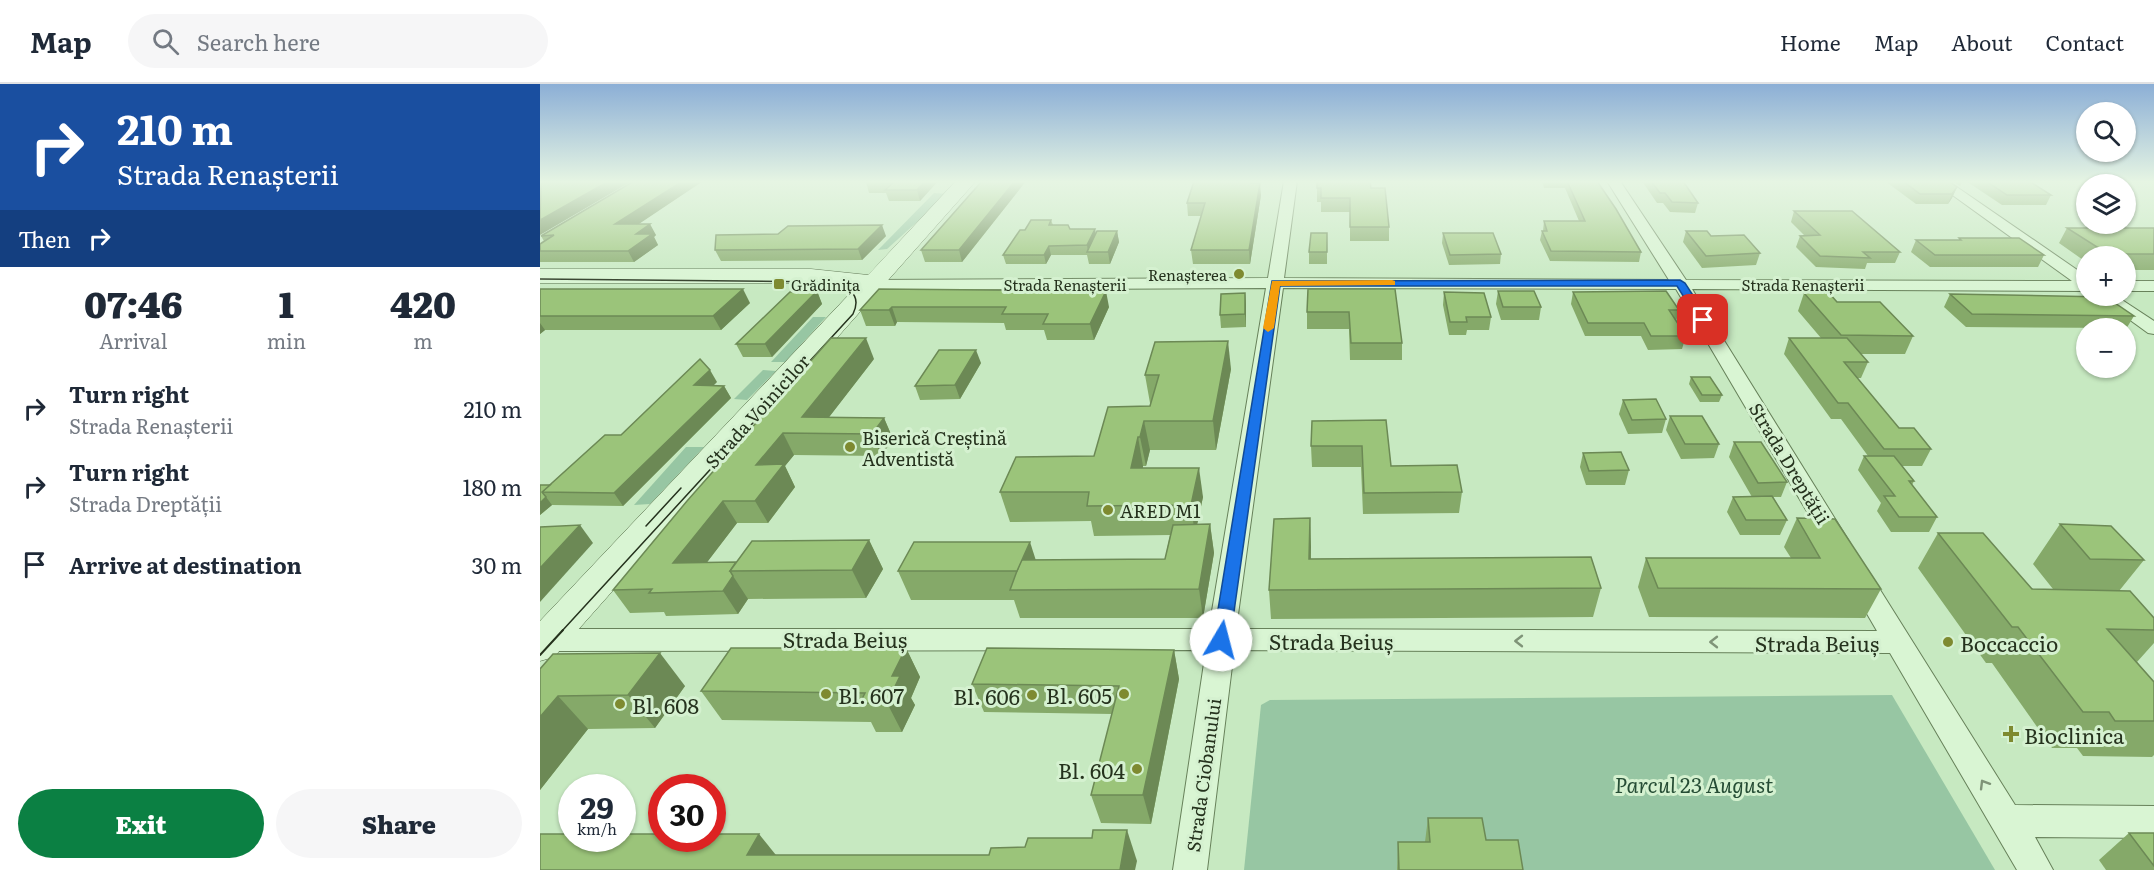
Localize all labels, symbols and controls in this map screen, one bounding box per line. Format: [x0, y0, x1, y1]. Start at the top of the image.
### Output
search box [128, 14, 548, 68]
text: Map [30, 20, 92, 62]
icon: search [149, 25, 182, 58]
text: Search here [197, 25, 320, 58]
text: Home [1780, 26, 1841, 57]
text: Map [1874, 26, 1918, 57]
text: About [1951, 26, 2013, 57]
text: Contact [2046, 26, 2124, 57]
text: 210 m [117, 96, 233, 158]
map controls [2076, 102, 2136, 378]
button: search [2076, 102, 2136, 162]
icon: right [18, 108, 96, 186]
text: Strada Renașterii [117, 153, 339, 193]
button: layers [2076, 174, 2136, 234]
text: Then [18, 222, 71, 255]
icon: right [83, 222, 116, 255]
button: + [2076, 246, 2136, 306]
place label: Renașterea [1148, 263, 1228, 286]
marker: Renașterea [1232, 267, 1246, 281]
place label: Grădinița [791, 273, 861, 296]
street label: Strada Renașterii [1003, 273, 1127, 296]
street label: Strada Renașterii [1741, 273, 1865, 296]
text: 07:46 [84, 276, 183, 329]
text: 1 [279, 276, 294, 329]
text: 420 [390, 276, 456, 329]
marker: Grădinița [772, 277, 786, 291]
pin [1677, 294, 1728, 345]
icon: arrive [1686, 303, 1719, 336]
button: − [2076, 318, 2136, 378]
text: Arrival [99, 325, 168, 355]
text: min [267, 325, 306, 355]
text: m [413, 325, 433, 355]
street label: Strada Voinicilor [698, 348, 816, 474]
text: Turn right [69, 377, 189, 410]
icon: right [18, 392, 51, 425]
text: 210 m [463, 392, 522, 425]
street label: Strada Dreptății [1743, 397, 1837, 529]
text: Strada Renașterii [69, 410, 233, 440]
place label: Biserică Creștină Adventistă [862, 424, 1007, 472]
marker: Biserică Creștină Adventistă [843, 440, 857, 454]
text: Turn right [69, 455, 189, 488]
icon: right [18, 470, 51, 503]
text: 180 m [462, 470, 522, 503]
text: Strada Dreptății [69, 488, 222, 518]
place label: ARED M1 [1120, 497, 1201, 524]
marker: ARED M1 [1101, 503, 1115, 517]
icon: arrive [18, 548, 51, 581]
text: Arrive at destination [69, 548, 302, 581]
text: 30 m [472, 548, 522, 581]
position arrow [1189, 608, 1253, 672]
street label: Strada Beiuș [783, 623, 907, 654]
street label: Strada Beiuș [1269, 625, 1393, 656]
street label: Strada Beiuș [1755, 627, 1879, 658]
place label: Boccaccio [1960, 627, 2058, 658]
one-way arrow [1514, 635, 1523, 647]
marker: Boccaccio [1941, 635, 1955, 649]
one-way arrow [1709, 636, 1718, 648]
place label: Bl. 607 [838, 679, 905, 710]
place label: Bl. 605 [1046, 679, 1112, 710]
place label: Bl. 606 [953, 680, 1020, 711]
marker: Bl. 607 [819, 687, 833, 701]
marker: Bl. 605 [1117, 687, 1131, 701]
marker: Bl. 606 [1025, 688, 1039, 702]
place label: Bl. 608 [632, 689, 699, 720]
street label: Strada Ciobanului [1179, 696, 1227, 854]
marker: Bl. 608 [613, 697, 627, 711]
place label: Bioclinica [2024, 719, 2125, 750]
marker: Bioclinica [2002, 725, 2020, 743]
place label: Bl. 604 [1058, 754, 1125, 785]
marker: Bl. 604 [1130, 762, 1144, 776]
park label: Parcul 23 August [1614, 768, 1774, 799]
speed limit sign: 30 [648, 774, 726, 852]
one-way arrow [1979, 780, 1991, 790]
text: 29 [580, 784, 614, 828]
button: Exit [18, 789, 264, 858]
button: Share [276, 789, 522, 858]
text: km/h [577, 817, 617, 840]

